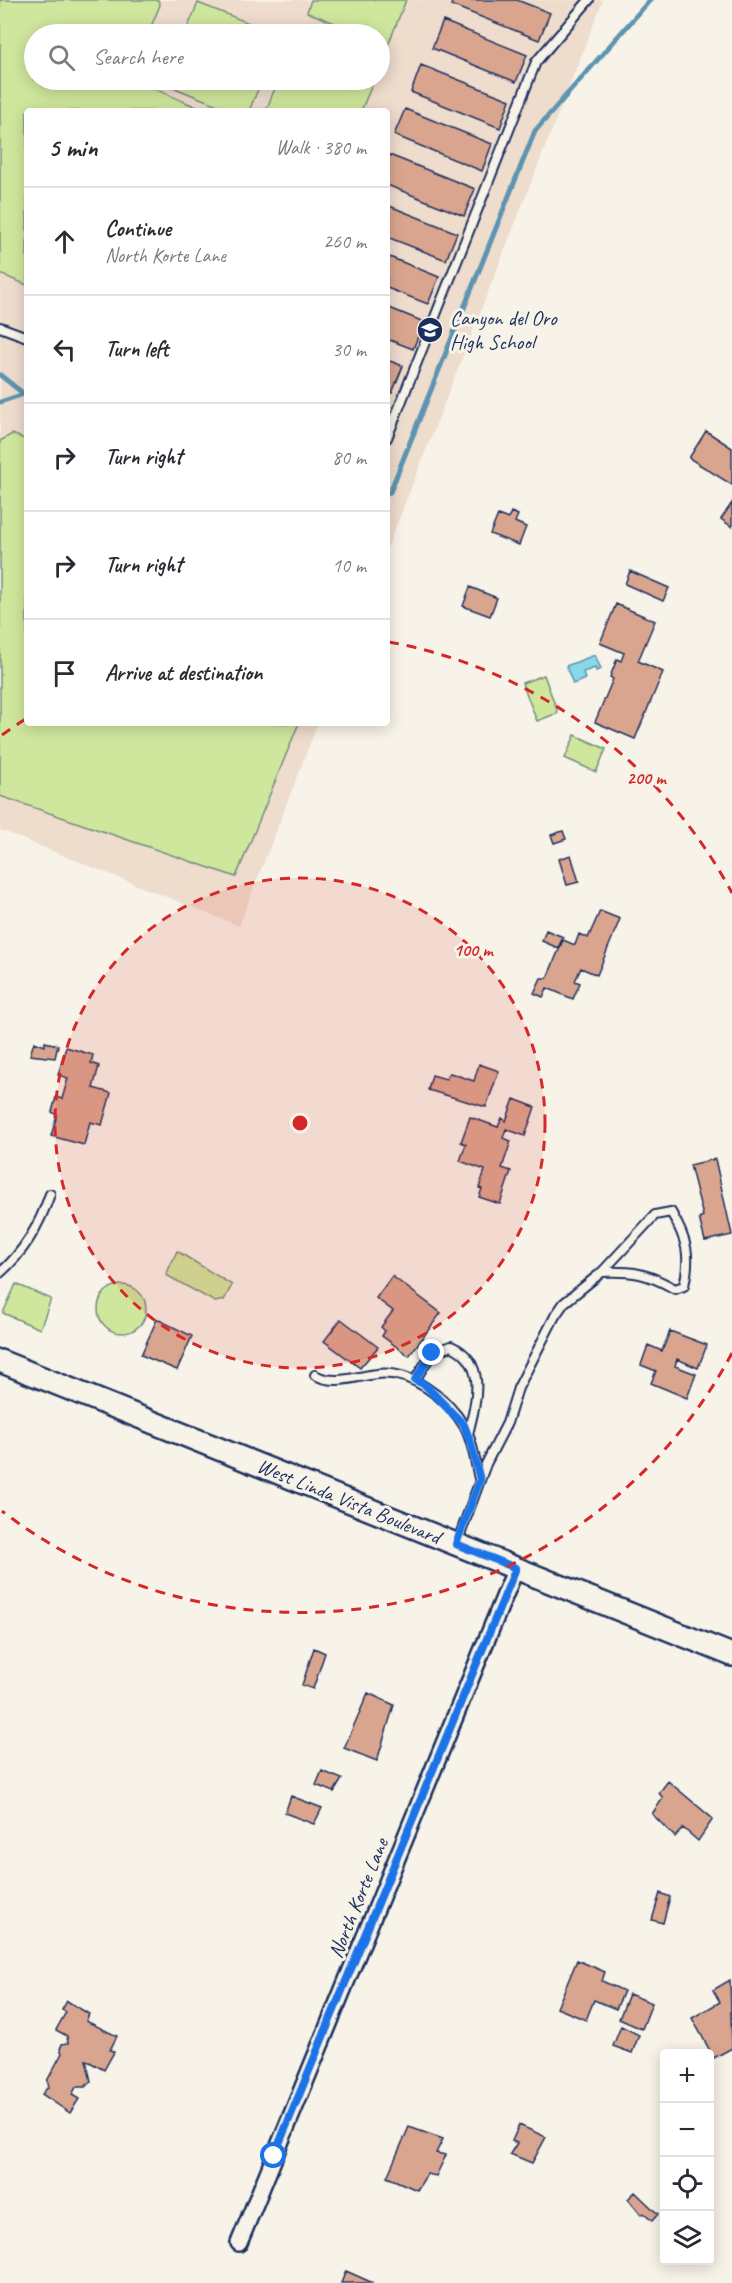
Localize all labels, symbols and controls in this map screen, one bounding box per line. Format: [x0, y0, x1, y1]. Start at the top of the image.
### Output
search box [24, 24, 390, 90]
icon: search [45, 41, 78, 74]
text: Search here [93, 43, 183, 71]
text: 5 min [48, 131, 97, 164]
text: Walk · 380 m [276, 135, 366, 160]
text: Continue [105, 215, 171, 243]
icon: ahead [48, 225, 81, 258]
text: 260 m [323, 229, 366, 254]
text: North Korte Lane [105, 243, 226, 268]
place label: Canyon del Oro High School [450, 305, 558, 355]
school or university icon: Canyon del Oro High School [415, 315, 445, 345]
icon: left [48, 333, 81, 366]
text: Turn left [105, 335, 169, 363]
text: 30 m [332, 337, 366, 362]
icon: right [48, 441, 81, 474]
text: Turn right [105, 443, 182, 471]
text: 80 m [332, 445, 366, 470]
icon: right [48, 549, 81, 582]
text: Turn right [105, 551, 182, 579]
text: 10 m [332, 553, 366, 578]
icon: arrive [48, 657, 81, 690]
text: Arrive at destination [105, 659, 262, 687]
text: 200 m [627, 767, 667, 789]
text: 100 m [454, 939, 494, 961]
centre of rings [290, 1113, 310, 1133]
route end [418, 1339, 444, 1365]
street label: West Linda Vista Boulevard [253, 1452, 448, 1551]
street label: North Korte Lane [322, 1833, 394, 1962]
map controls [660, 2049, 714, 2265]
button: + [660, 2049, 714, 2103]
button: − [660, 2103, 714, 2157]
route start [260, 2142, 286, 2168]
button: locate [660, 2157, 714, 2211]
button: layers [660, 2211, 714, 2265]

